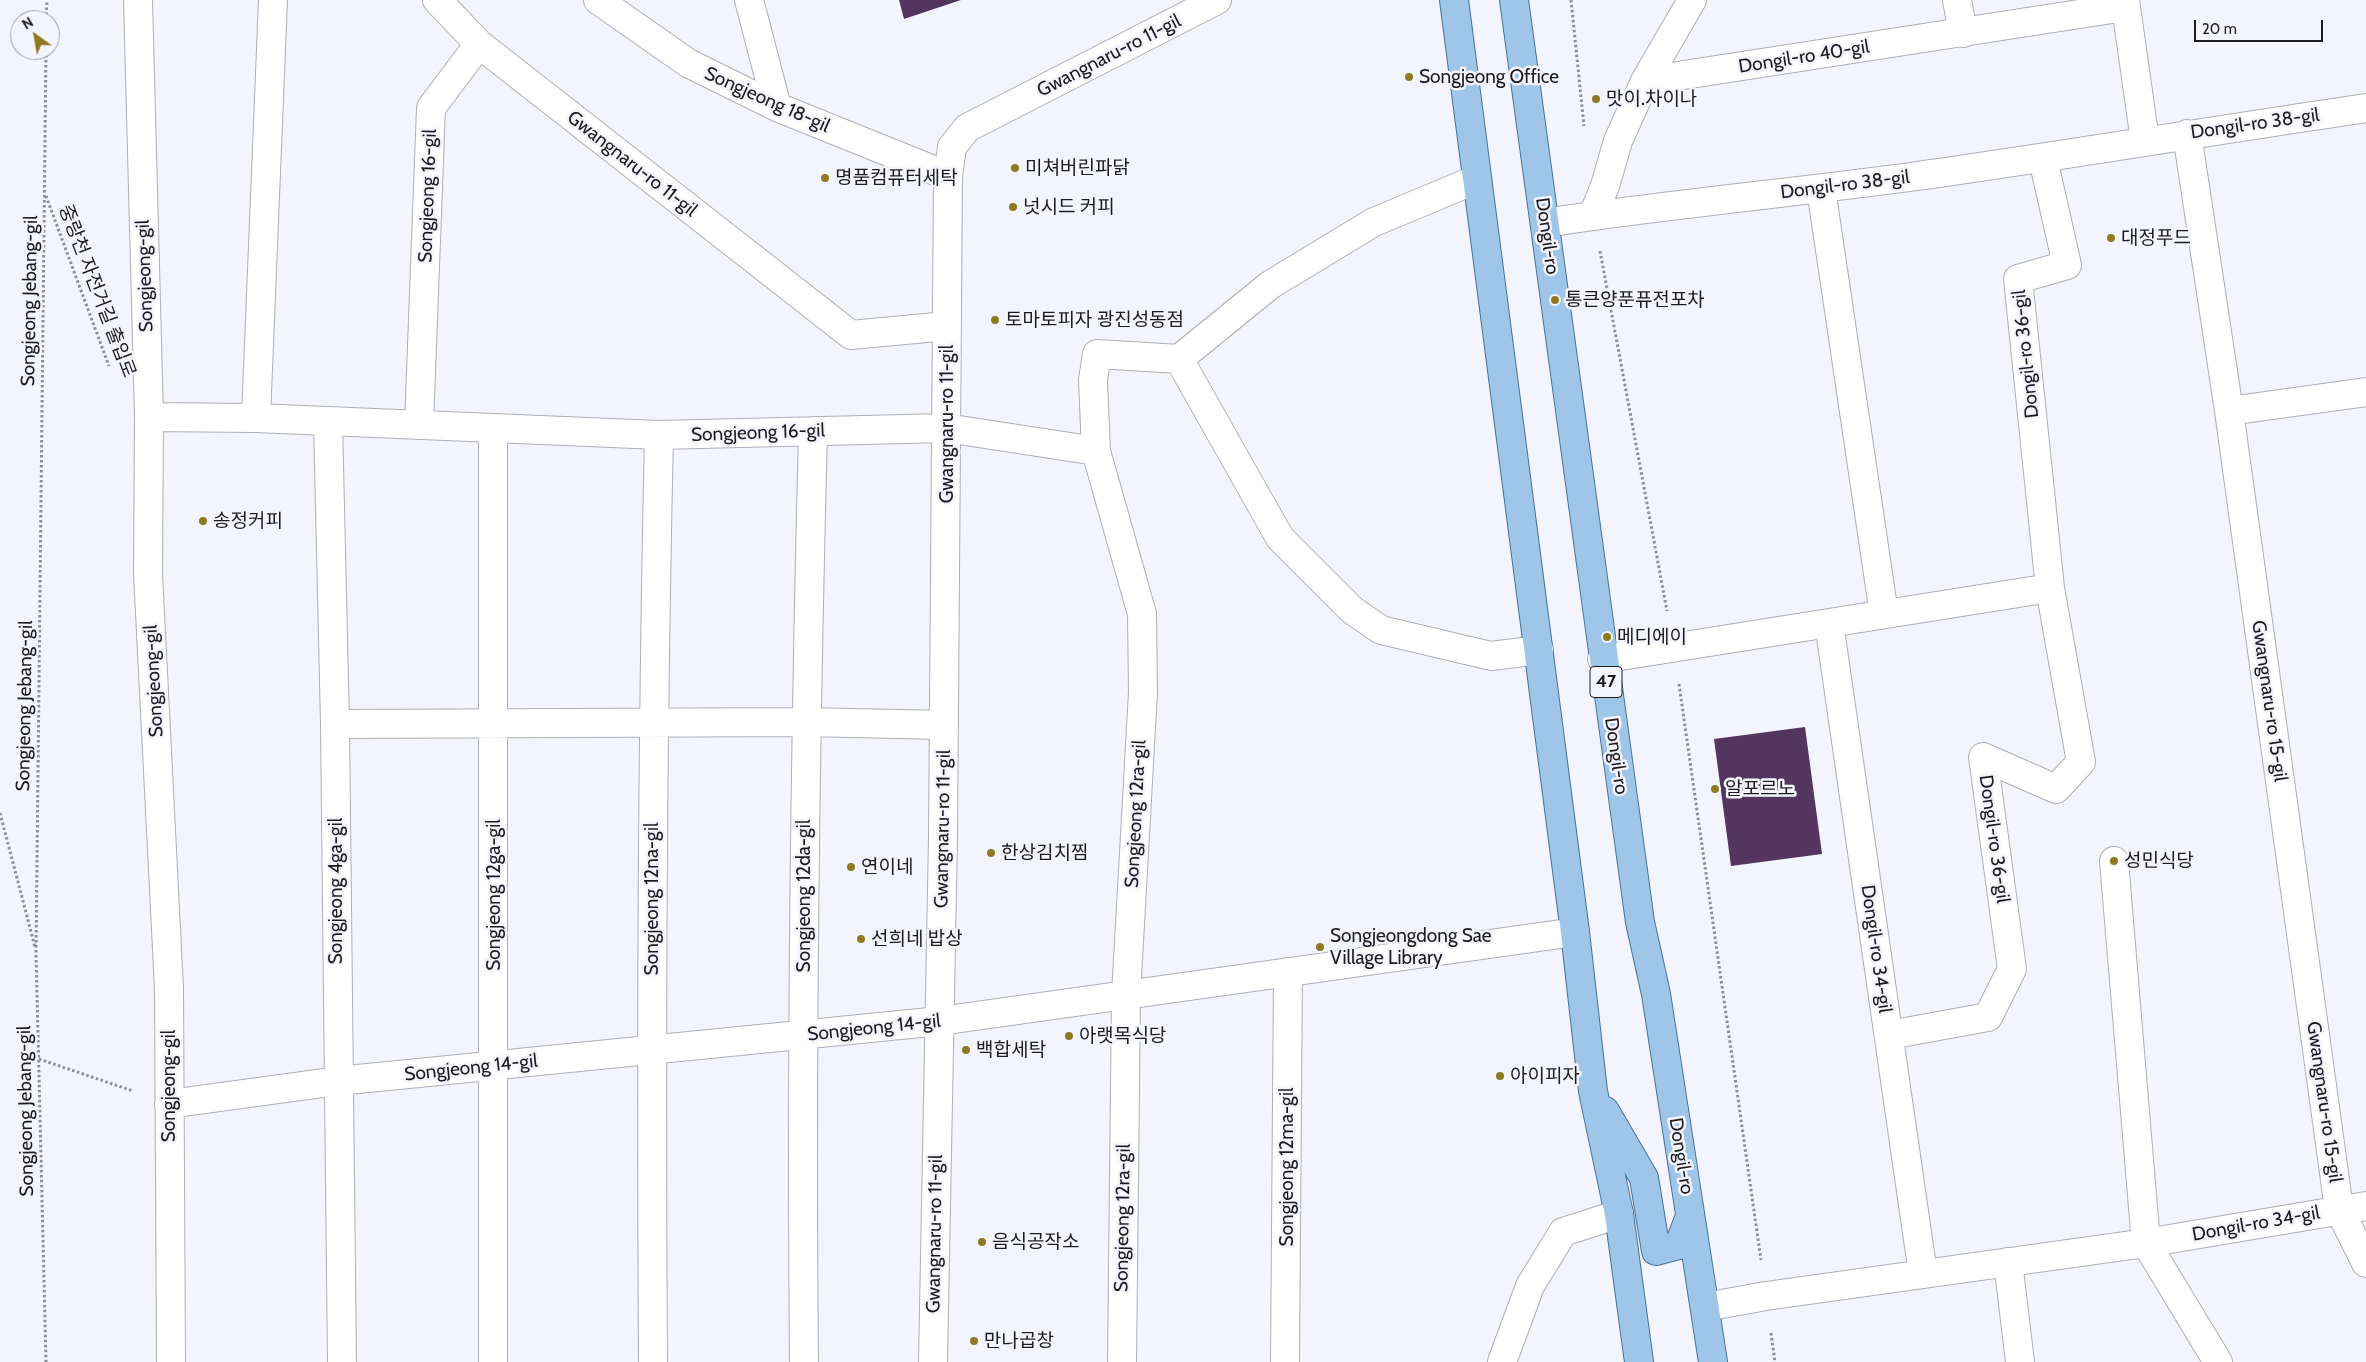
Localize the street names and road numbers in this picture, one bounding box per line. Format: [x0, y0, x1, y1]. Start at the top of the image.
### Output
street label: Gwangnaru-ro 11-gil [1033, 10, 1185, 102]
street label: Dongil-ro 40-gil [1737, 35, 1871, 79]
street label: Songjeong 18-gil [701, 62, 833, 138]
street label: Dongil-ro 38-gil [2189, 104, 2321, 144]
street label: Gwangnaru-ro 11-gil [563, 106, 701, 222]
street label: Songjeong 16-gil [414, 129, 442, 263]
street label: Dongil-ro 38-gil [1779, 166, 1911, 204]
street label: Dongil-ro [1530, 196, 1564, 276]
street label: 중랑천 자전거길 출입로 [54, 201, 140, 381]
street label: Songjeong Jebang-gil [17, 215, 43, 387]
street label: Songjeong-gil [132, 219, 158, 333]
street label: Dongil-ro 36-gil [2008, 289, 2044, 419]
street label: Gwangnaru-ro 11-gil [936, 345, 958, 503]
street label: Songjeong 16-gil [691, 419, 825, 447]
street label: Gwangnaru-ro 15-gil [2246, 619, 2292, 783]
street label: Songjeong Jebang-gil [12, 620, 38, 792]
street label: Songjeong-gil [140, 624, 168, 738]
road number: 47 [1590, 666, 1622, 698]
street label: Dongil-ro [1599, 716, 1633, 796]
street label: Songjeong 12ra-gil [1121, 739, 1151, 889]
street label: Gwangnaru-ro 11-gil [930, 750, 956, 908]
street label: Dongil-ro 36-gil [1974, 773, 2014, 905]
street label: Songjeong 4ga-gil [325, 818, 347, 964]
street label: Songjeong 12ga-gil [483, 819, 505, 971]
street label: Songjeong 12da-gil [793, 820, 815, 972]
street label: Songjeong 12na-gil [641, 823, 663, 975]
street label: Dongil-ro 34-gil [1856, 883, 1896, 1015]
street label: Songjeong 14-gil [806, 1010, 942, 1046]
street label: Gwangnaru-ro 15-gil [2301, 1020, 2347, 1184]
street label: Songjeong Jebang-gil [13, 1025, 39, 1197]
street label: Songjeong-gil [158, 1030, 180, 1142]
street label: Songjeong 14-gil [403, 1050, 539, 1086]
street label: Songjeong 12ma-gil [1276, 1088, 1298, 1246]
street label: Dongil-ro [1664, 1116, 1698, 1196]
street label: Songjeong 12ra-gil [1110, 1144, 1136, 1292]
street label: Gwangnaru-ro 11-gil [922, 1155, 948, 1313]
street label: Dongil-ro 34-gil [2190, 1202, 2322, 1246]

